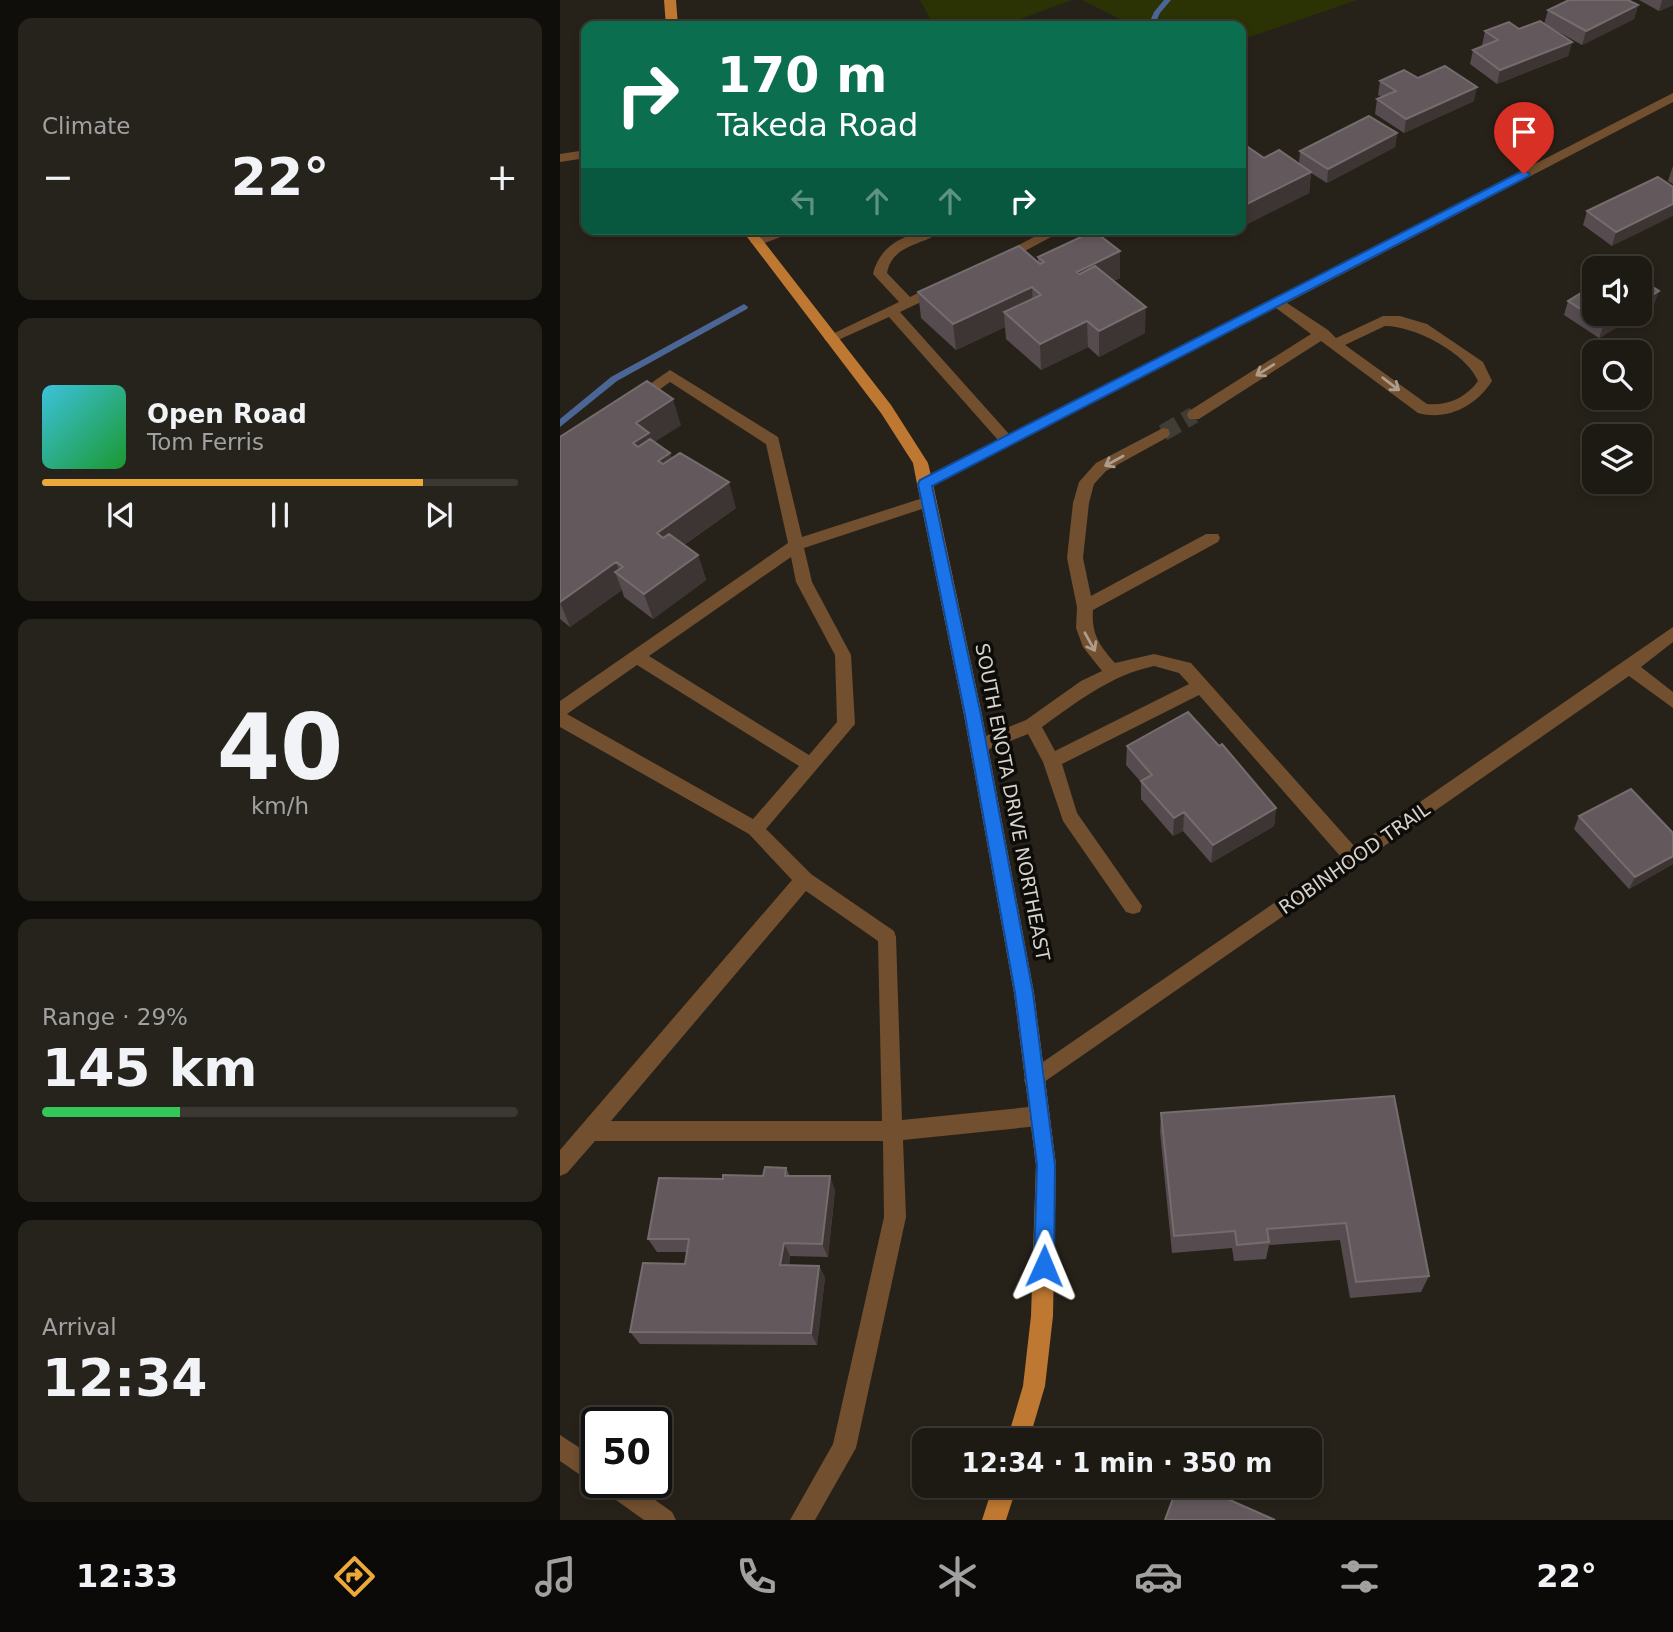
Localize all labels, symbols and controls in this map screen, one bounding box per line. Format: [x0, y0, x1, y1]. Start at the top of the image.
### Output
text: 170 m [717, 47, 887, 104]
icon: right [602, 49, 693, 140]
pin [1494, 102, 1554, 174]
text: Takeda Road [717, 106, 918, 144]
text: Climate [42, 113, 131, 139]
icon: arrive [1505, 113, 1543, 151]
text: 22° [231, 147, 329, 207]
text: − [42, 155, 74, 199]
text: + [486, 155, 518, 199]
icon: left [785, 182, 823, 220]
icon: ahead [858, 182, 896, 220]
icon: ahead [931, 182, 969, 220]
icon: right [1004, 182, 1042, 220]
map controls [1582, 256, 1652, 494]
button: sound [1582, 256, 1652, 326]
button: search [1582, 340, 1652, 410]
one-way arrow [1256, 363, 1275, 377]
one-way arrow [1381, 377, 1400, 392]
text: Open Road [147, 399, 307, 429]
button: layers [1582, 424, 1652, 494]
text: Tom Ferris [147, 429, 264, 455]
one-way arrow [1104, 454, 1124, 468]
icon: previous [102, 496, 140, 534]
icon: pause [261, 496, 299, 534]
icon: next [420, 496, 458, 534]
one-way arrow [1083, 632, 1097, 652]
street label: SOUTH ENOTA DRIVE NORTHEAST [971, 641, 1055, 963]
text: 40 [217, 695, 343, 800]
text: km/h [251, 793, 309, 819]
street label: ROBINHOOD TRAIL [1274, 797, 1434, 918]
text: Range · 29% [42, 1004, 188, 1030]
text: 145 km [42, 1038, 257, 1098]
position arrow [1007, 1229, 1081, 1303]
text: Arrival [42, 1314, 117, 1340]
text: 12:34 [42, 1348, 208, 1408]
speed limit sign: 50 [581, 1407, 672, 1498]
text: 12:34 · 1 min · 350 m [962, 1448, 1272, 1478]
icon: directions [330, 1552, 379, 1601]
icon: music [531, 1552, 580, 1601]
icon: phone [732, 1552, 781, 1601]
icon: climate [933, 1552, 982, 1601]
icon: car [1134, 1552, 1183, 1601]
icon: filters [1335, 1552, 1384, 1601]
text: 12:33 [76, 1557, 178, 1595]
text: 22° [1536, 1557, 1597, 1595]

